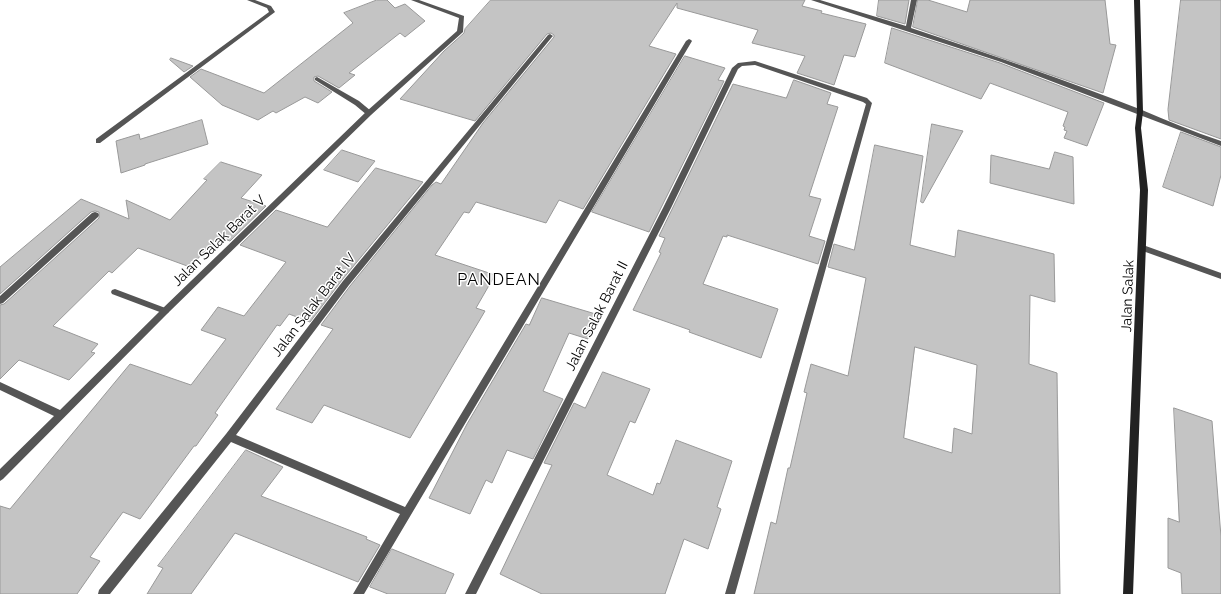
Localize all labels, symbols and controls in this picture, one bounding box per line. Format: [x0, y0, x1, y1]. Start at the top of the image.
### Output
street label: Jalan Salak Barat V [169, 192, 269, 290]
street label: Jalan Salak Barat IV [268, 250, 360, 360]
street label: Jalan Salak Barat II [562, 258, 632, 374]
street label: Jalan Salak [1118, 260, 1138, 332]
district label: PANDEAN [457, 270, 541, 290]

